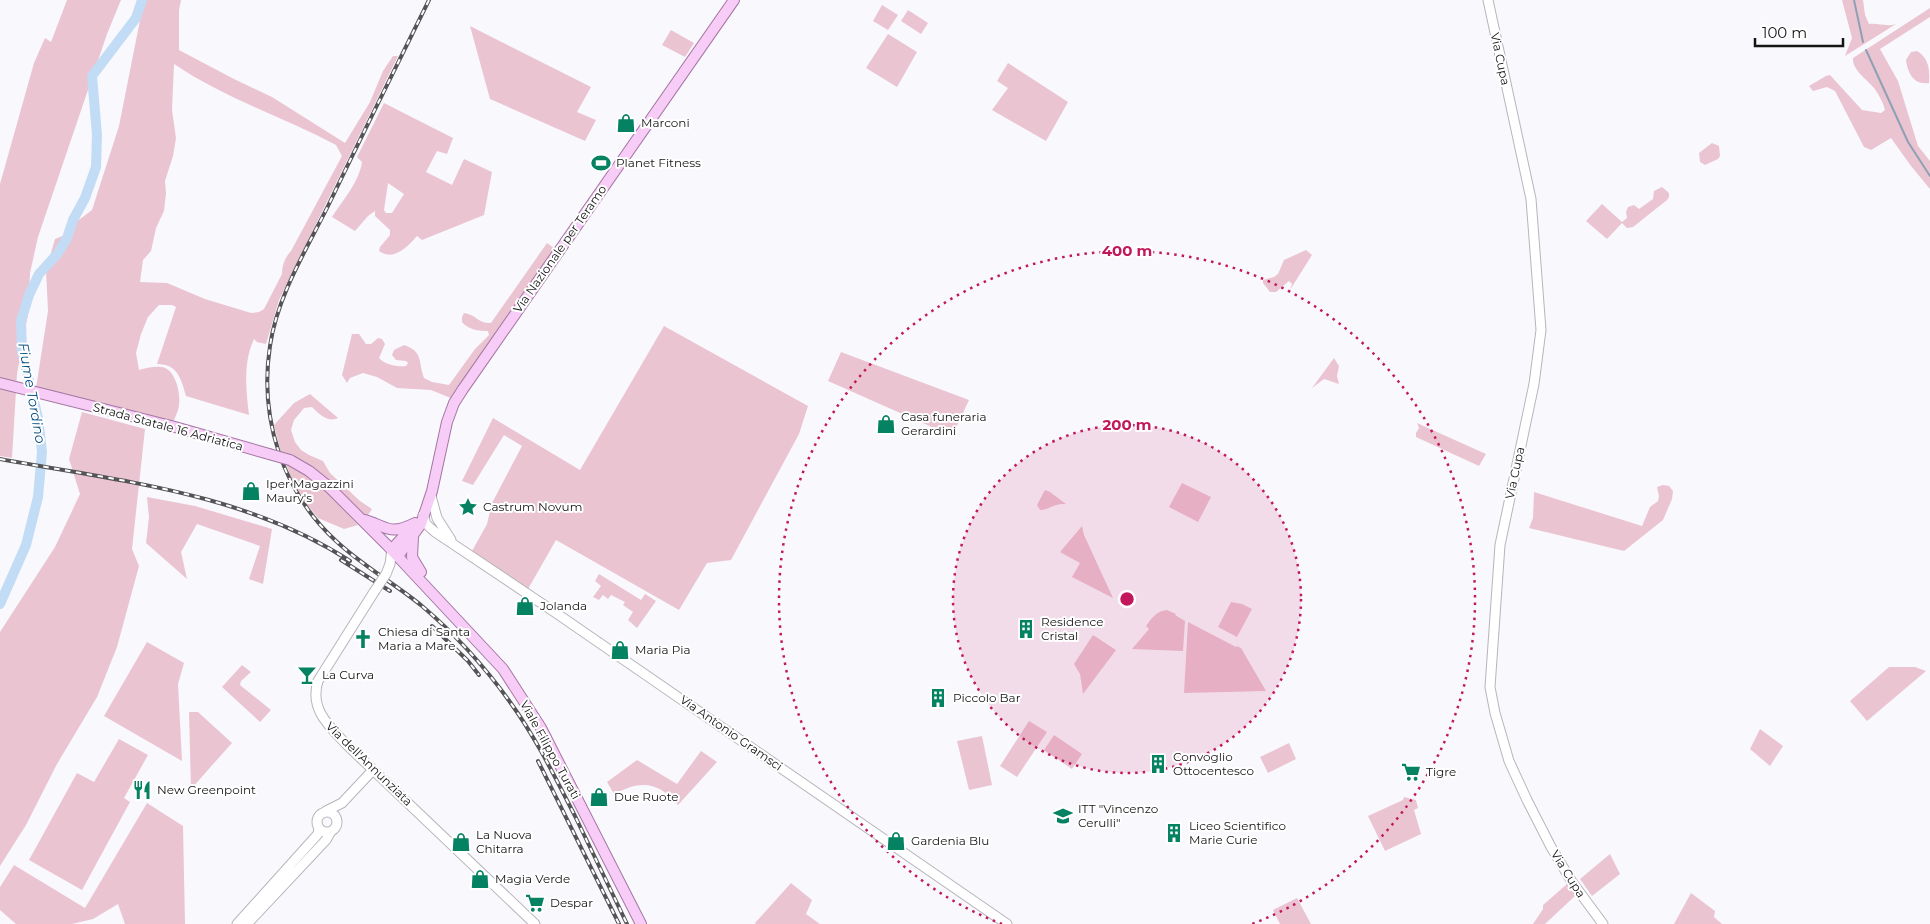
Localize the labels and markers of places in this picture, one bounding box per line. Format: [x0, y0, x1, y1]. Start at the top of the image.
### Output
shop icon: Marconi [615, 112, 637, 134]
place label: Marconi [641, 115, 690, 130]
sports icon: Planet Fitness [590, 152, 612, 174]
place label: Planet Fitness [616, 155, 701, 170]
place label: Casa funeraria Gerardini [901, 409, 987, 438]
shop icon: Casa funeraria Gerardini [875, 413, 897, 435]
place label: Iper Magazzini Maury's [266, 476, 354, 505]
shop icon: Iper Magazzini Maury's [240, 480, 262, 502]
place icon: Castrum Novum [457, 496, 479, 518]
place label: Castrum Novum [483, 499, 582, 514]
centre of rings [1118, 590, 1136, 608]
shop icon: Jolanda [514, 595, 536, 617]
place label: Jolanda [539, 598, 587, 613]
place label: Residence Cristal [1041, 614, 1103, 643]
building icon: Residence Cristal [1015, 618, 1037, 640]
place label: Chiesa di Santa Maria a Mare [378, 624, 470, 653]
church icon: Chiesa di Santa Maria a Mare [352, 628, 374, 650]
shop icon: Maria Pia [609, 639, 631, 661]
place label: Maria Pia [635, 642, 691, 657]
bar icon: La Curva [296, 664, 318, 686]
place label: La Curva [322, 667, 374, 682]
building icon: Piccolo Bar [927, 687, 949, 709]
place label: Piccolo Bar [953, 690, 1021, 705]
place label: Convoglio Ottocentesco [1173, 749, 1254, 778]
building icon: Convoglio Ottocentesco [1147, 753, 1169, 775]
supermarket icon: Tigre [1400, 761, 1422, 783]
place label: Tigre [1426, 764, 1456, 779]
restaurant icon: New Greenpoint [131, 779, 153, 801]
place label: New Greenpoint [157, 782, 256, 797]
shop icon: Due Ruote [588, 786, 610, 808]
place label: Due Ruote [614, 789, 679, 804]
place label: ITT "Vincenzo Cerulli" [1078, 801, 1158, 830]
school or university icon: ITT "Vincenzo Cerulli" [1052, 805, 1074, 827]
place label: Liceo Scientifico Marie Curie [1189, 818, 1286, 847]
building icon: Liceo Scientifico Marie Curie [1163, 822, 1185, 844]
place label: La Nuova Chitarra [476, 827, 532, 856]
shop icon: Gardenia Blu [885, 830, 907, 852]
shop icon: La Nuova Chitarra [450, 831, 472, 853]
place label: Gardenia Blu [911, 833, 989, 848]
shop icon: Magia Verde [469, 868, 491, 890]
place label: Magia Verde [495, 871, 570, 886]
supermarket icon: Despar [524, 892, 546, 914]
place label: Despar [550, 895, 593, 910]

